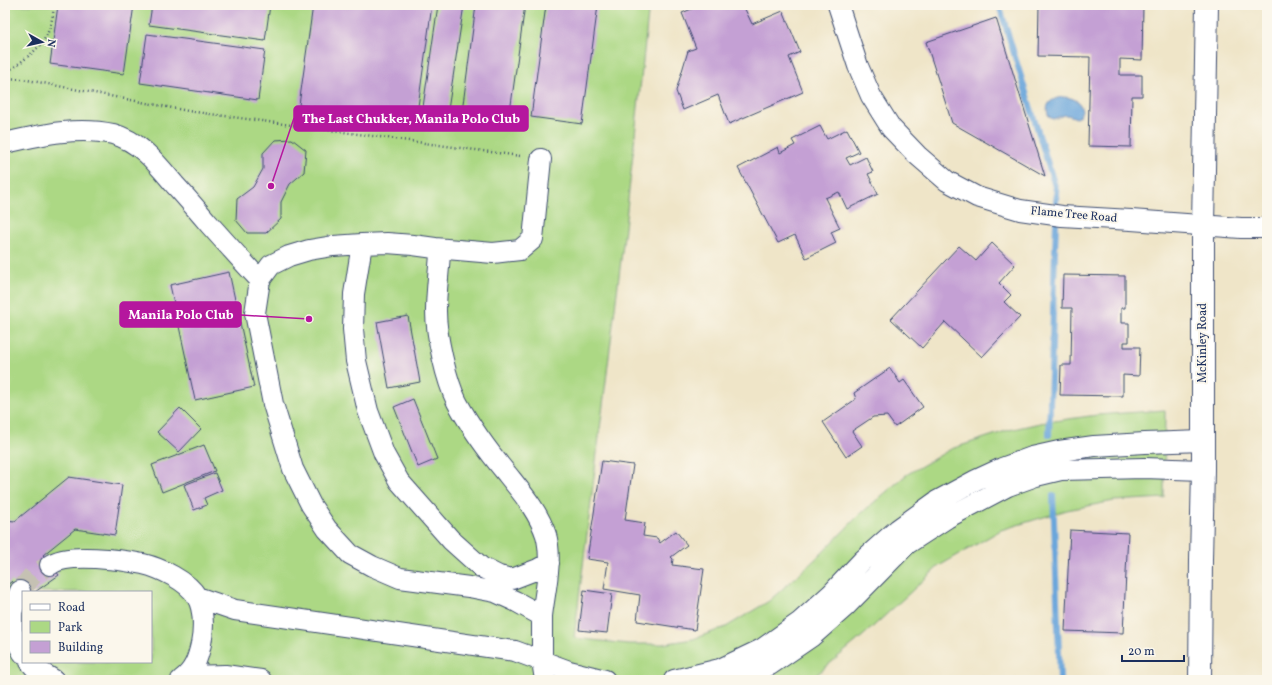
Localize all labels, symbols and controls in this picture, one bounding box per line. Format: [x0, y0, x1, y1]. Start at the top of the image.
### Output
north arrow [22, 22, 62, 62]
text: N [42, 38, 58, 48]
callout: The Last Chukker, Manila Polo Club [294, 106, 528, 131]
text: The Last Chukker, Manila Polo Club [302, 111, 520, 129]
street label: Flame Tree Road [1030, 203, 1118, 227]
callout: Manila Polo Club [120, 302, 241, 327]
street label: McKinley Road [1195, 303, 1211, 383]
text: Manila Polo Club [128, 307, 234, 325]
legend [22, 591, 152, 663]
text: Road [58, 600, 85, 616]
text: Park [58, 620, 83, 636]
scale bar [1122, 637, 1184, 663]
text: Building [58, 640, 103, 656]
text: 20 m [1128, 644, 1155, 660]

